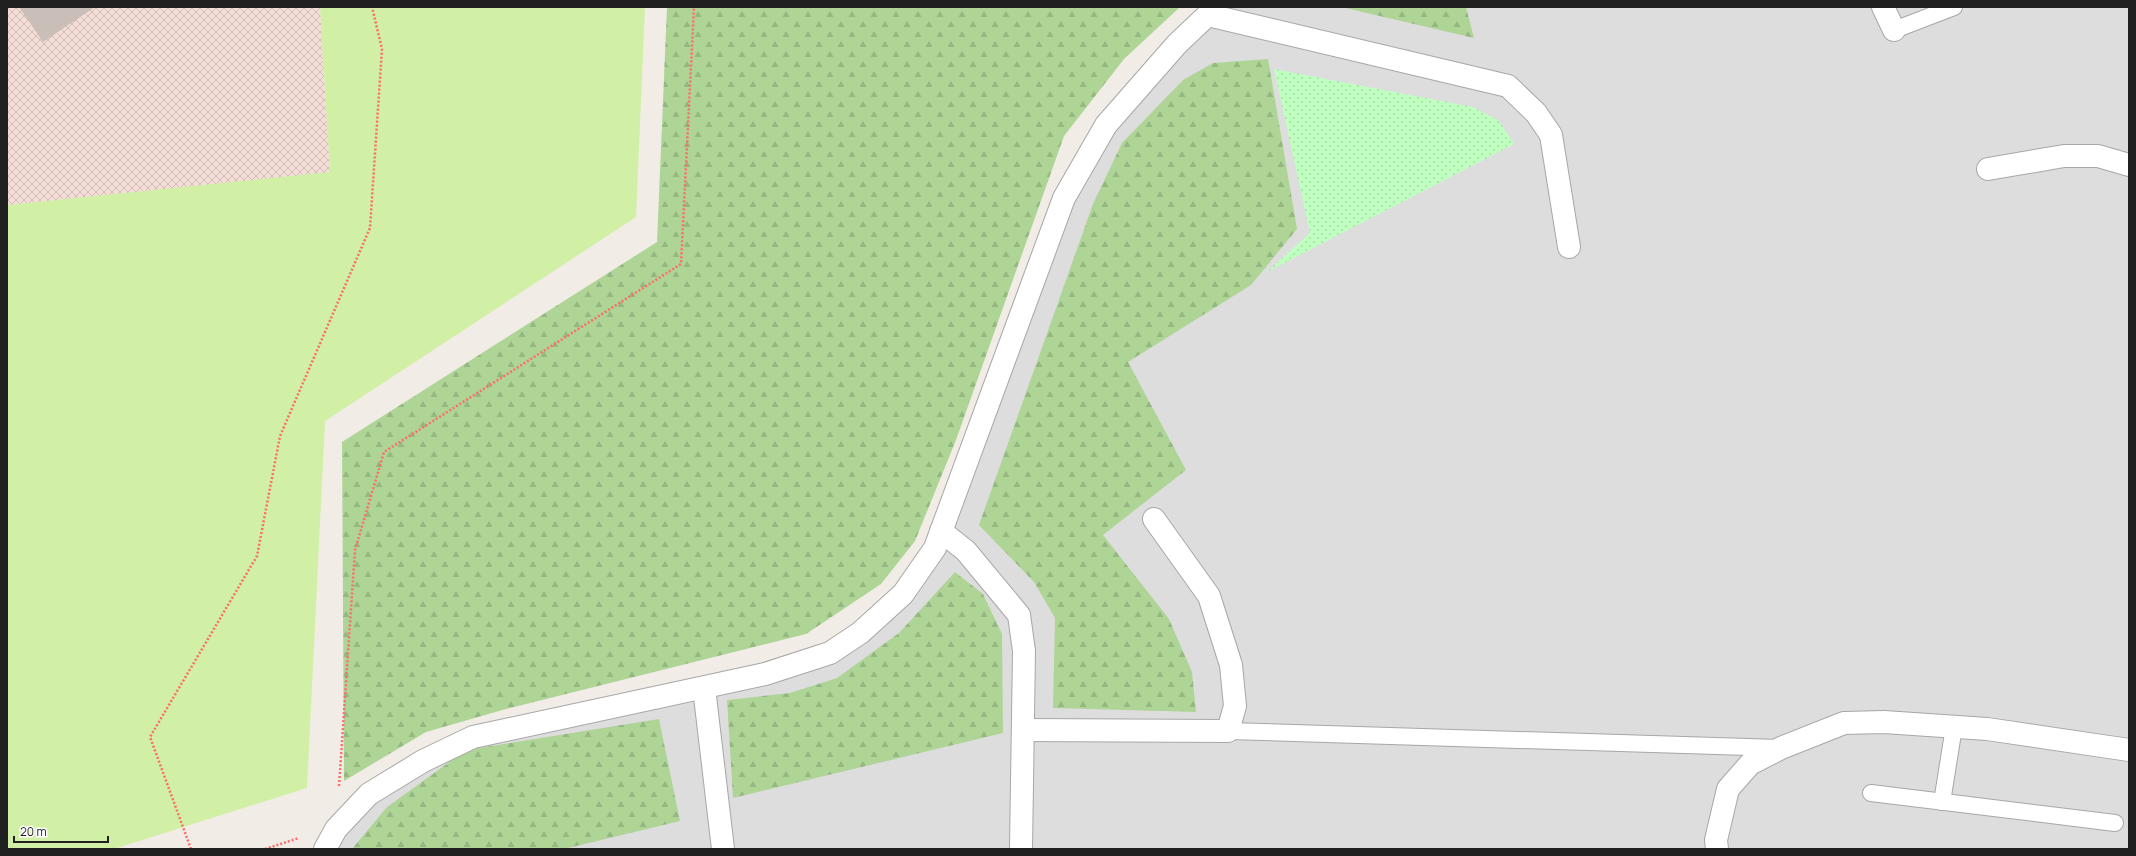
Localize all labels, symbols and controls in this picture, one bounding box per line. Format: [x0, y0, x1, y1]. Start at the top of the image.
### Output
scale bar [14, 818, 108, 844]
text: 20 m [20, 823, 47, 840]

